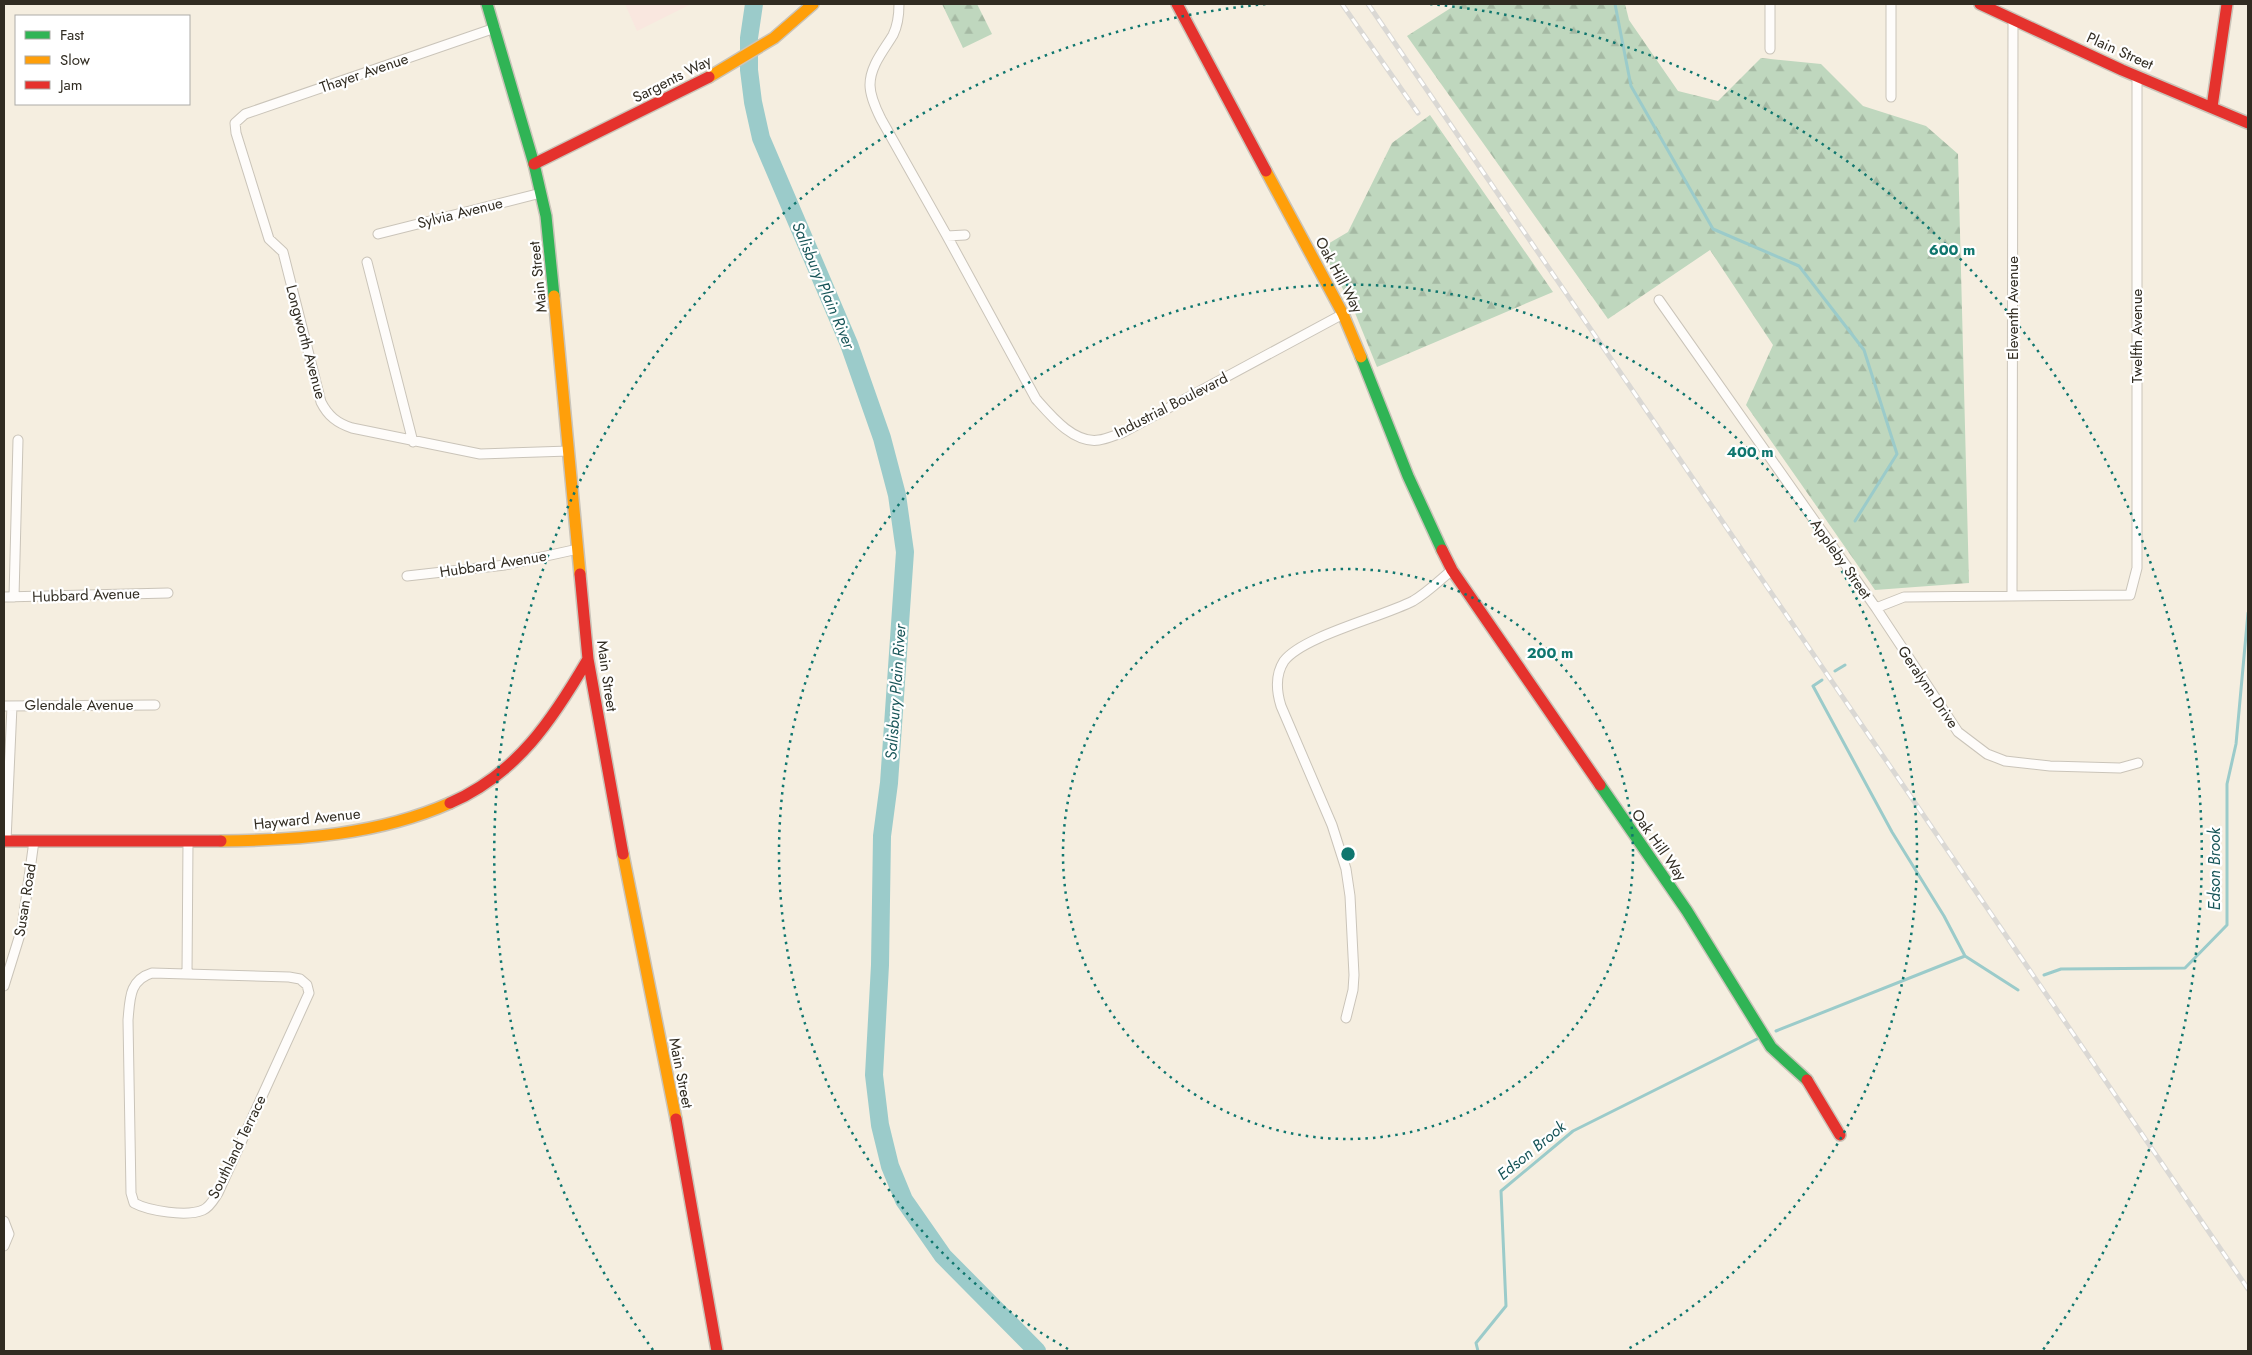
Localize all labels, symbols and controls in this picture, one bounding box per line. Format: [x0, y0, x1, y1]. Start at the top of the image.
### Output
legend [15, 15, 190, 105]
text: Fast [60, 24, 84, 46]
street label: Plain Street [2083, 27, 2157, 76]
street label: Thayer Avenue [317, 47, 412, 98]
text: Slow [60, 49, 91, 71]
street label: Sargents Way [629, 50, 716, 108]
text: Jam [58, 74, 83, 96]
street label: Sylvia Avenue [415, 192, 505, 234]
water label: Salisbury Plain River [786, 218, 861, 354]
street label: Oak Hill Way [1310, 233, 1368, 317]
text: 600 m [1929, 239, 1975, 261]
street label: Main Street [523, 240, 553, 314]
street label: Eleventh Avenue [2002, 256, 2024, 360]
street label: Longworth Avenue [280, 282, 332, 402]
street label: Twelfth Avenue [2126, 288, 2148, 383]
street label: Industrial Boulevard [1110, 367, 1232, 443]
text: 400 m [1726, 441, 1774, 463]
street label: Appleby Street [1805, 514, 1877, 604]
street label: Hubbard Avenue [438, 545, 548, 583]
street label: Hubbard Avenue [32, 582, 141, 608]
water label: Salisbury Plain River [879, 622, 912, 761]
street label: Main Street [591, 639, 623, 713]
street label: Geralynn Drive [1892, 641, 1964, 733]
text: 200 m [1527, 642, 1573, 664]
street label: Glendale Avenue [25, 694, 134, 716]
street label: Hayward Avenue [253, 802, 362, 836]
street label: Oak Hill Way [1626, 805, 1692, 886]
water label: Edson Brook [2203, 827, 2226, 910]
centre of rings [1339, 845, 1357, 863]
street label: Susan Road [8, 862, 42, 938]
street label: Main Street [663, 1036, 699, 1111]
street label: Southland Terrace [202, 1091, 272, 1203]
water label: Edson Brook [1492, 1115, 1572, 1185]

